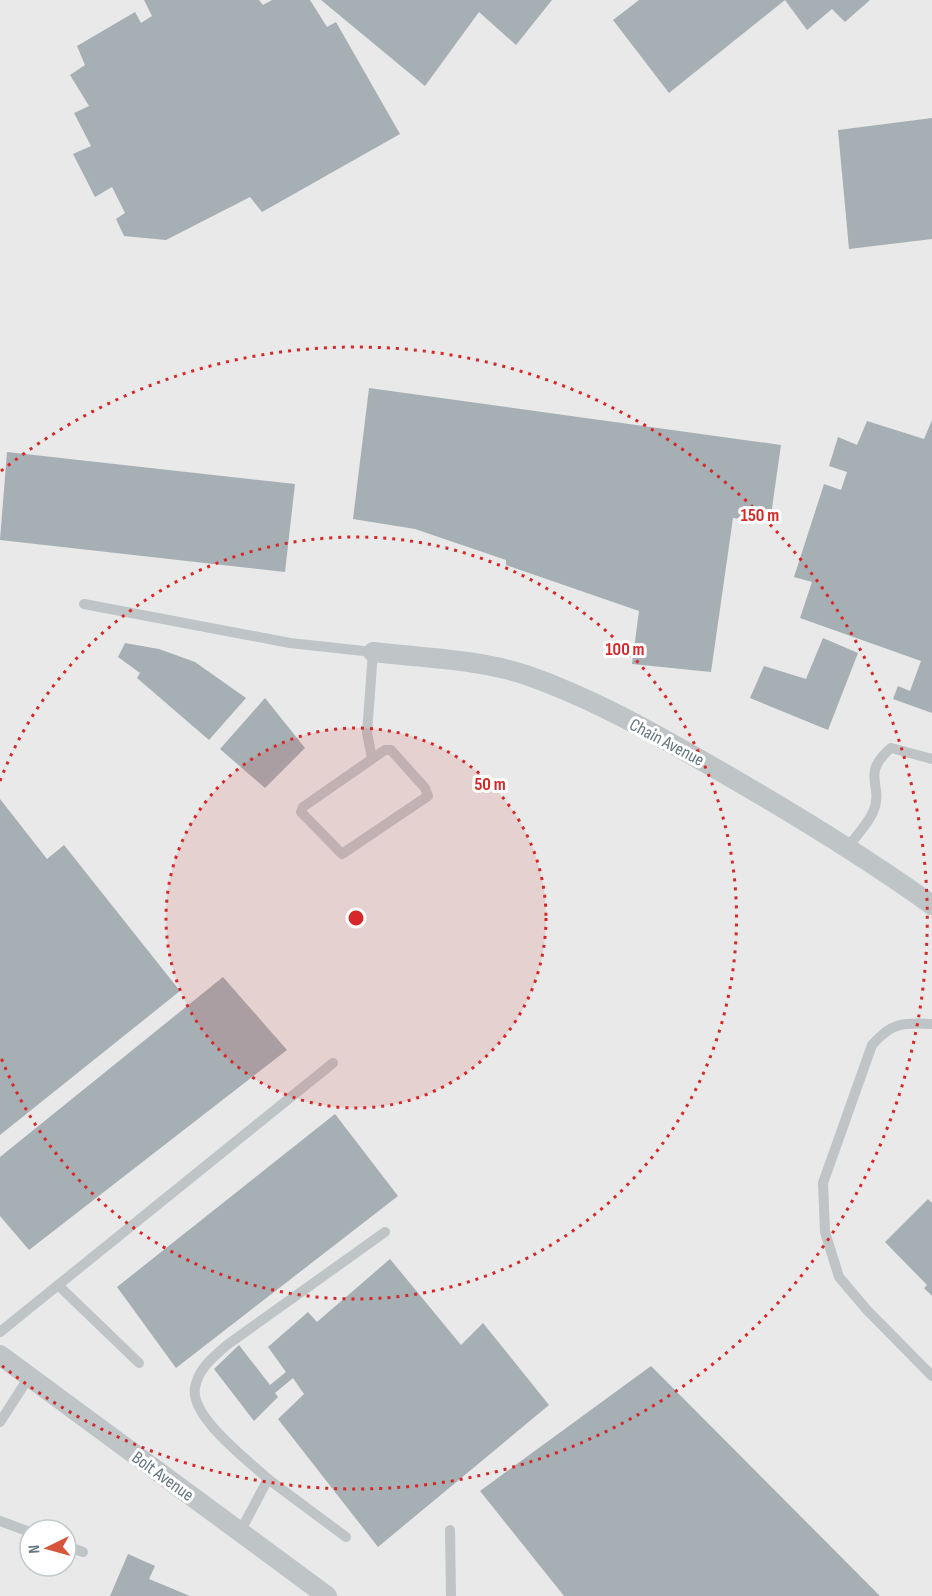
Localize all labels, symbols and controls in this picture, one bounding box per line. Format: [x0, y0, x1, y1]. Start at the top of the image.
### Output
text: 150 m [741, 505, 779, 526]
text: 100 m [606, 639, 645, 660]
street label: Chain Avenue [626, 714, 708, 771]
text: 50 m [474, 774, 506, 795]
centre of rings [346, 908, 366, 928]
street label: Bolt Avenue [128, 1447, 198, 1506]
north arrow [18, 1518, 78, 1578]
text: N [25, 1544, 44, 1554]

